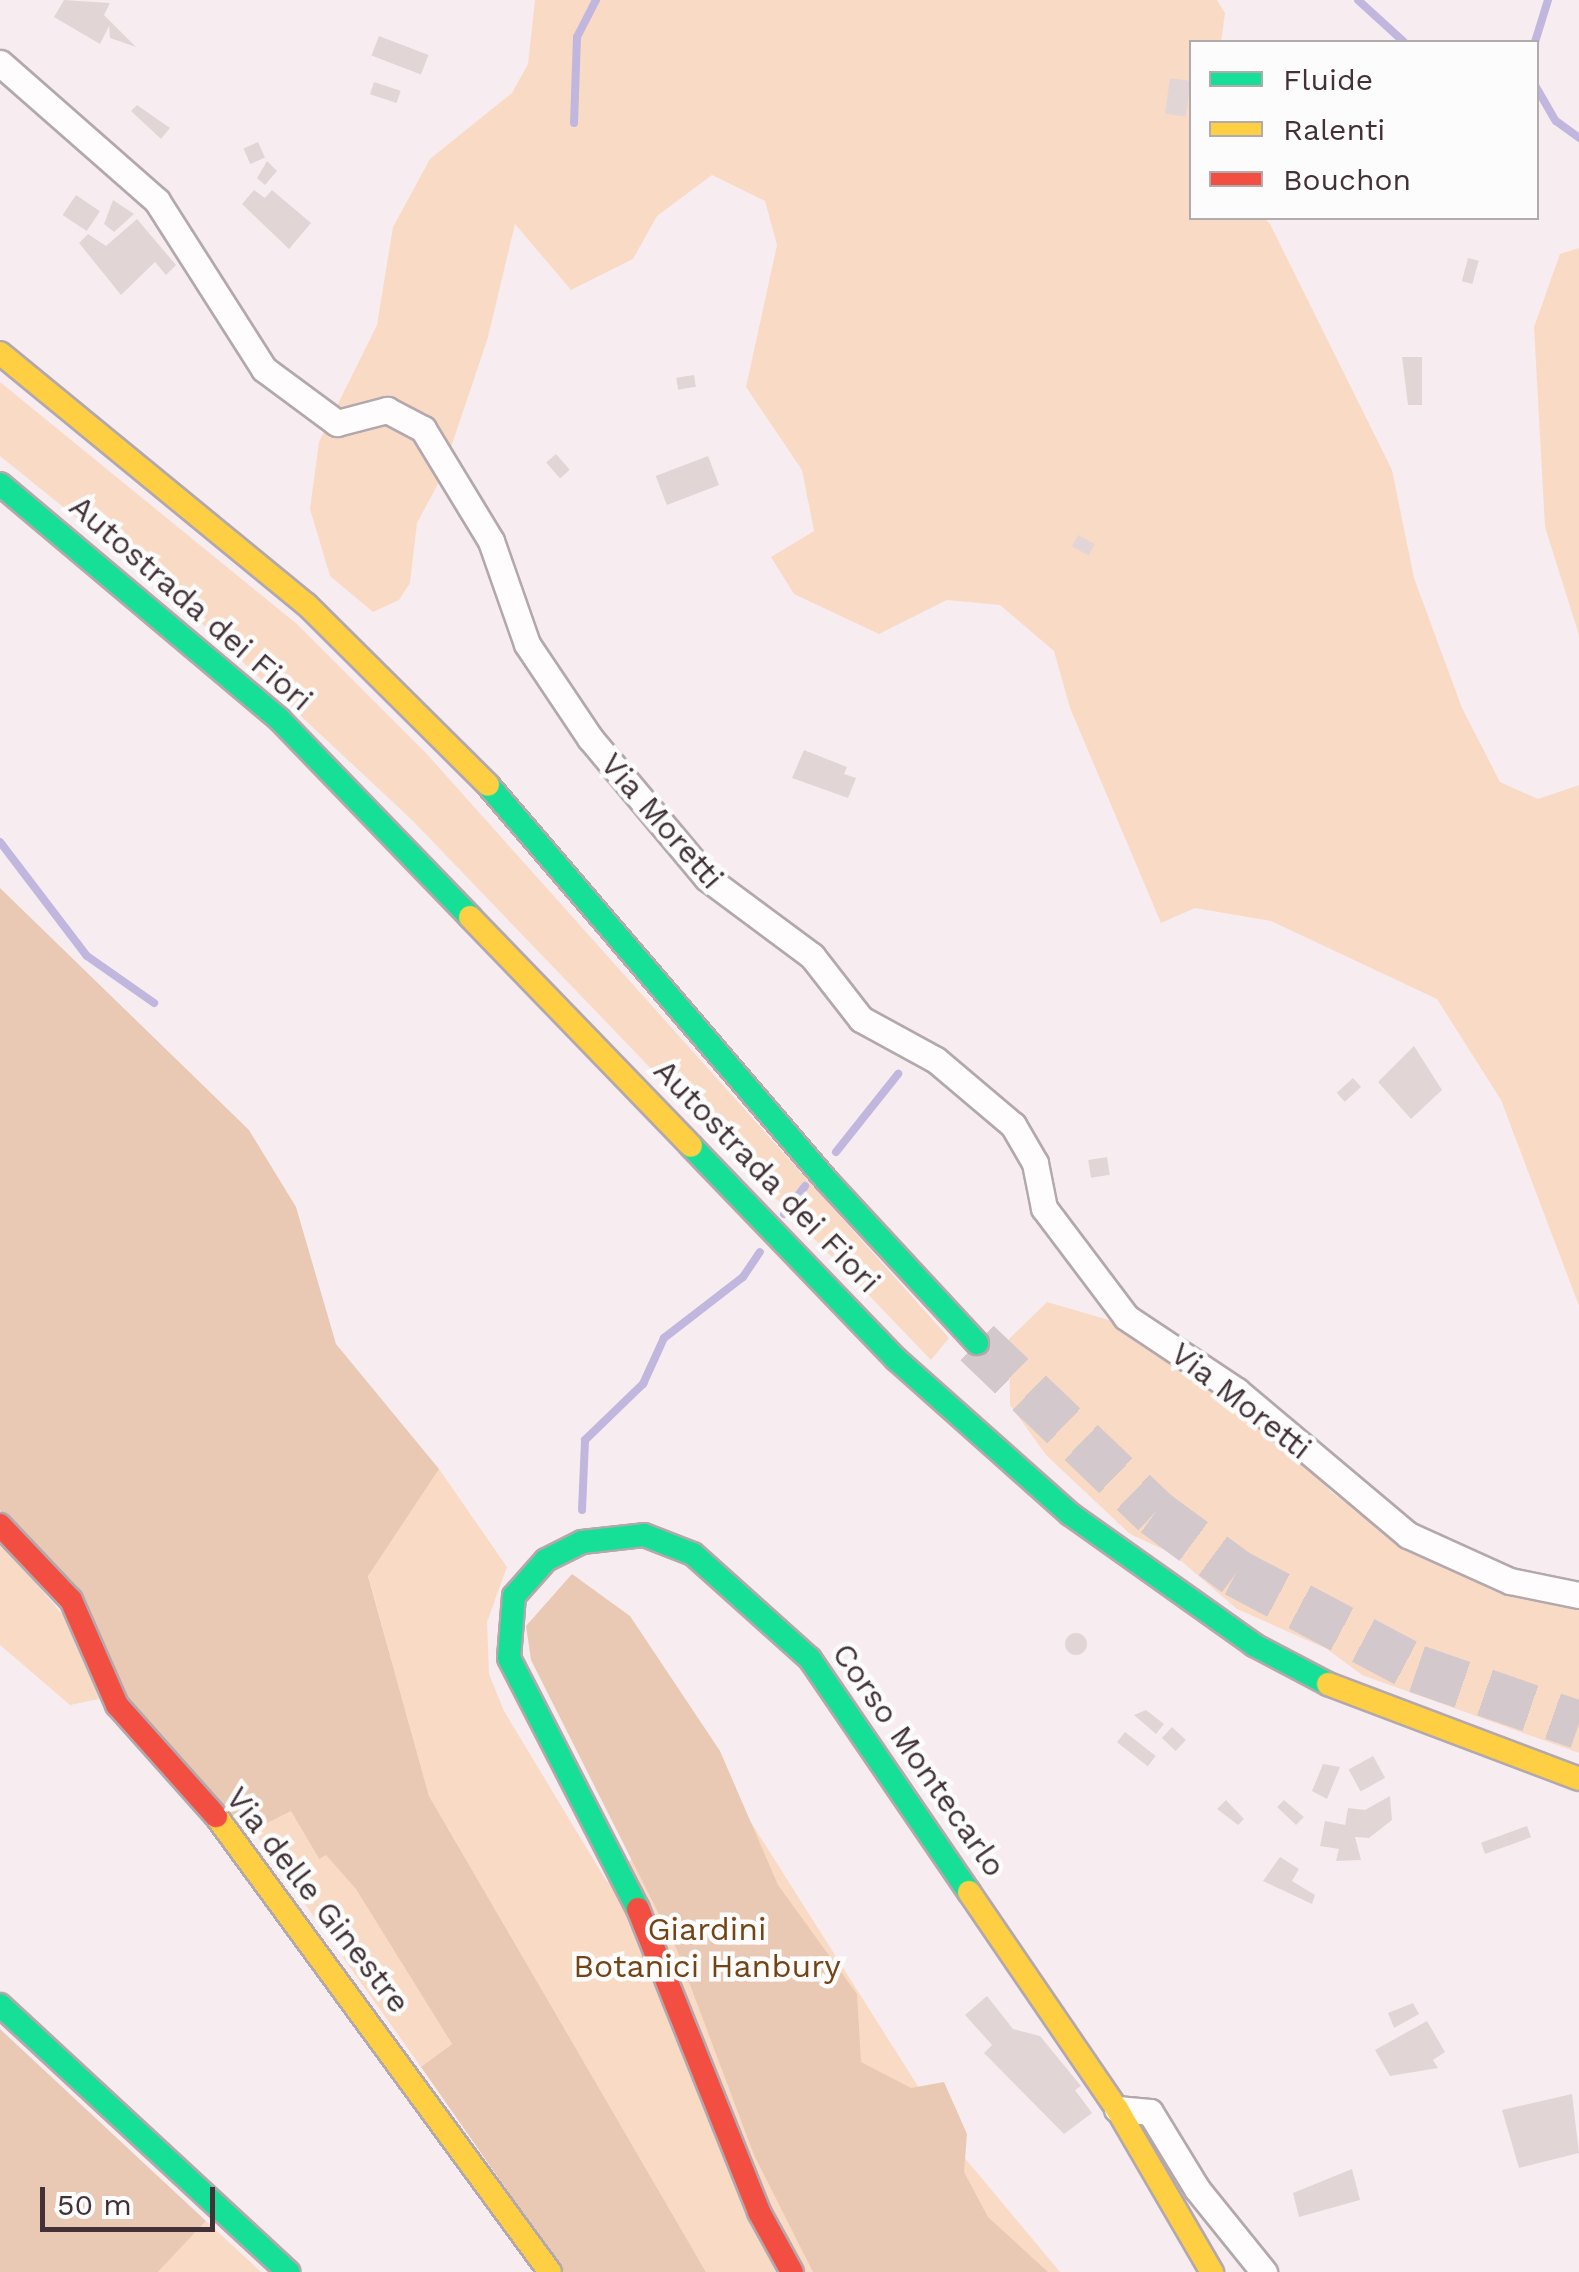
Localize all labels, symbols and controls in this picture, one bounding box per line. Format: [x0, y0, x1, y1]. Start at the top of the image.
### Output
legend [1189, 40, 1539, 220]
text: Fluide [1283, 62, 1373, 97]
text: Ralenti [1283, 112, 1385, 147]
text: Bouchon [1283, 162, 1411, 197]
street label: Autostrada dei Fiori [61, 487, 321, 719]
street label: Via Moretti [592, 745, 732, 897]
street label: Autostrada dei Fiori [646, 1051, 888, 1301]
street label: Via Moretti [1163, 1334, 1319, 1468]
street label: Corso Montecarlo [824, 1636, 1014, 1884]
street label: Via delle Ginestre [218, 1779, 418, 2021]
park label: Giardini Botanici Hanbury [573, 1911, 841, 1986]
scale bar [45, 2167, 220, 2229]
text: 50 m [57, 2187, 132, 2222]

